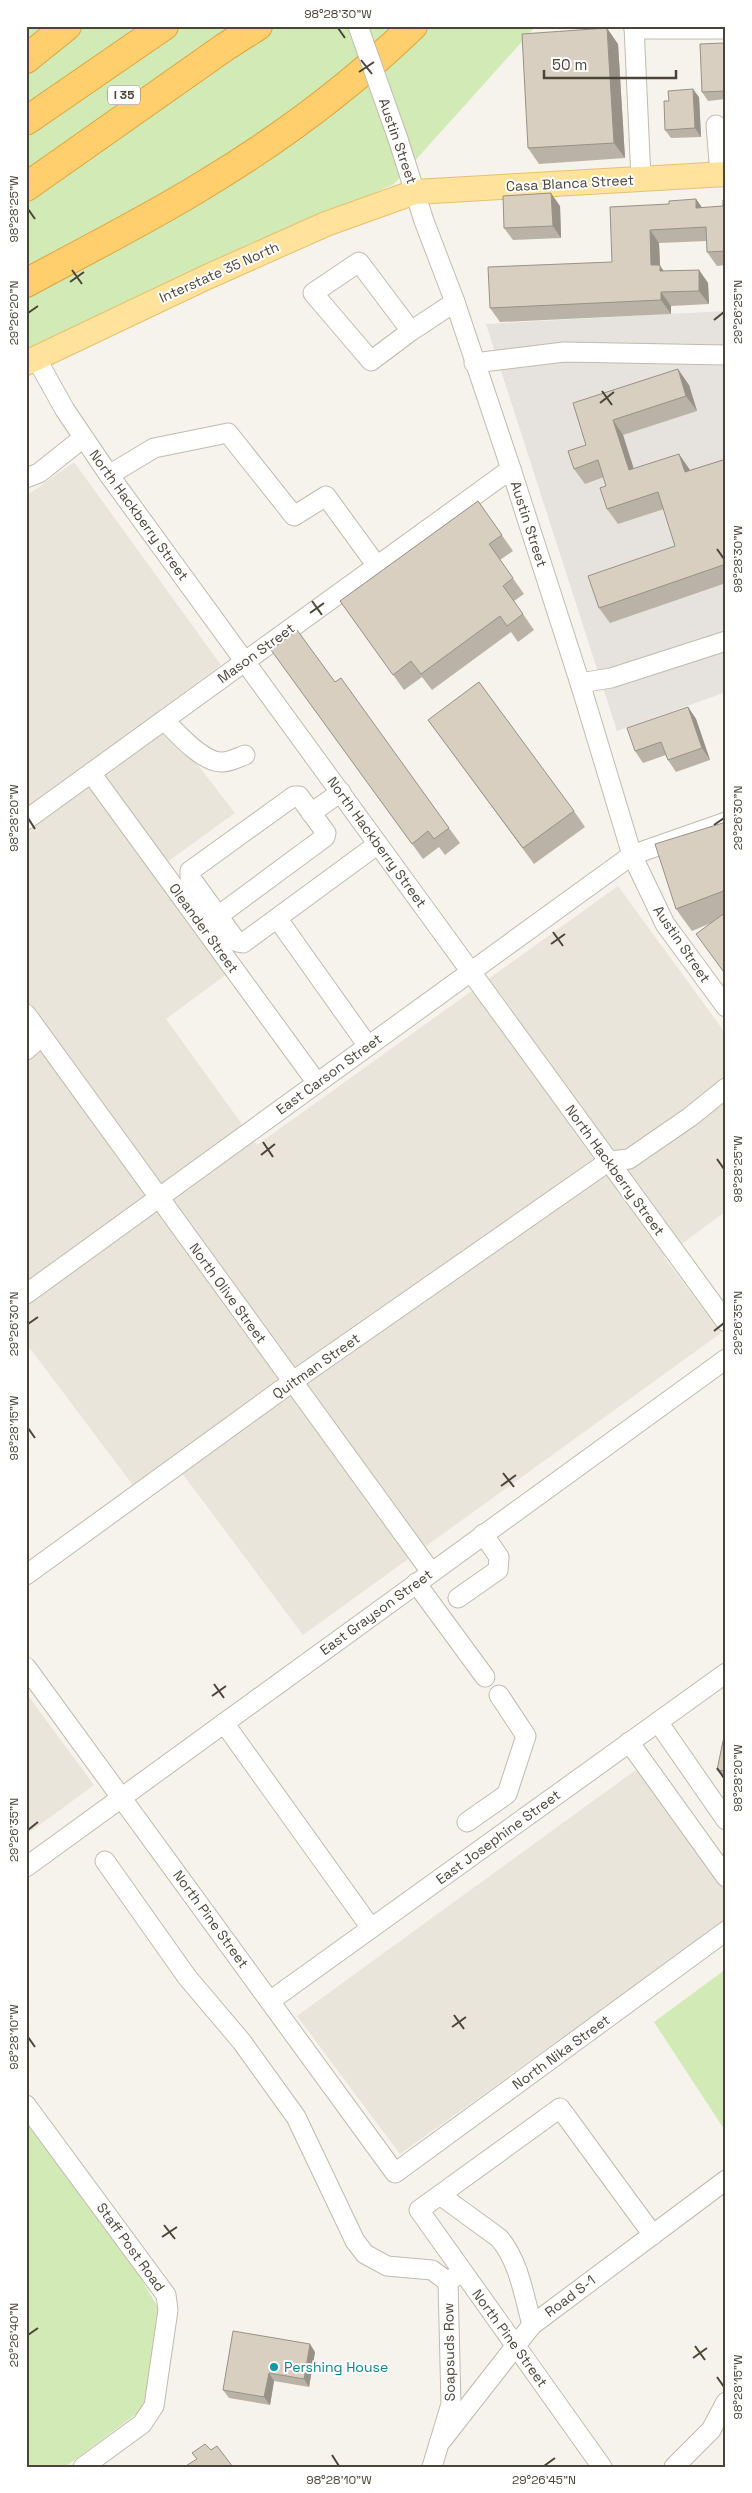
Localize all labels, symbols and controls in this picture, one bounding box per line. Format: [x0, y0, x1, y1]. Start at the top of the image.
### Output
text: 98°28'30"W [304, 6, 372, 22]
scale bar [544, 48, 677, 80]
text: 50 m [552, 55, 587, 74]
road number: I 35 [108, 86, 140, 104]
street label: Austin Street [375, 96, 421, 186]
street label: Casa Blanca Street [506, 171, 634, 195]
text: 98°28'25"W [6, 175, 22, 243]
street label: Interstate 35 North [156, 237, 282, 307]
text: 29°26'25"N [730, 280, 746, 344]
text: 29°26'20"N [6, 281, 22, 345]
street label: North Hackberry Street [85, 446, 193, 584]
street label: Austin Street [507, 479, 551, 569]
text: 98°28'30"W [730, 525, 746, 593]
street label: Mason Street [214, 619, 298, 687]
street label: North Hackberry Street [323, 773, 431, 911]
text: 98°28'20"W [6, 784, 22, 852]
text: 29°26'30"N [730, 786, 746, 850]
street label: Oleander Street [165, 880, 243, 976]
street label: Austin Street [650, 902, 714, 986]
street label: East Carson Street [273, 1030, 385, 1118]
street label: North Hackberry Street [561, 1101, 669, 1239]
text: 98°28'25"W [730, 1135, 746, 1203]
street label: North Olive Street [185, 1239, 271, 1347]
text: 29°26'35"N [730, 1291, 746, 1355]
text: 29°26'30"N [6, 1292, 22, 1356]
street label: Quitman Street [269, 1329, 363, 1403]
text: 98°28'15"W [6, 1395, 22, 1460]
street label: East Grayson Street [316, 1565, 436, 1659]
text: 98°28'20"W [730, 1744, 746, 1812]
street label: East Josephine Street [432, 1786, 564, 1888]
text: 29°26'35"N [6, 1798, 22, 1862]
street label: North Pine Street [169, 1866, 253, 1972]
text: 98°28'10"W [6, 2004, 22, 2070]
street label: North Nika Street [509, 2011, 613, 2093]
street label: Staff Post Road [93, 2199, 169, 2295]
street label: Road S-1 [541, 2271, 599, 2321]
street label: North Pine Street [468, 2285, 552, 2391]
street label: Soapsuds Row [439, 2302, 459, 2402]
text: 29°26'40"N [6, 2303, 22, 2367]
text: 98°28'15"W [730, 2354, 746, 2419]
place label: Pershing House [284, 2358, 388, 2376]
marker: Pershing House [268, 2361, 280, 2373]
text: 98°28'10"W [306, 2472, 372, 2488]
text: 29°26'45"N [512, 2472, 576, 2488]

